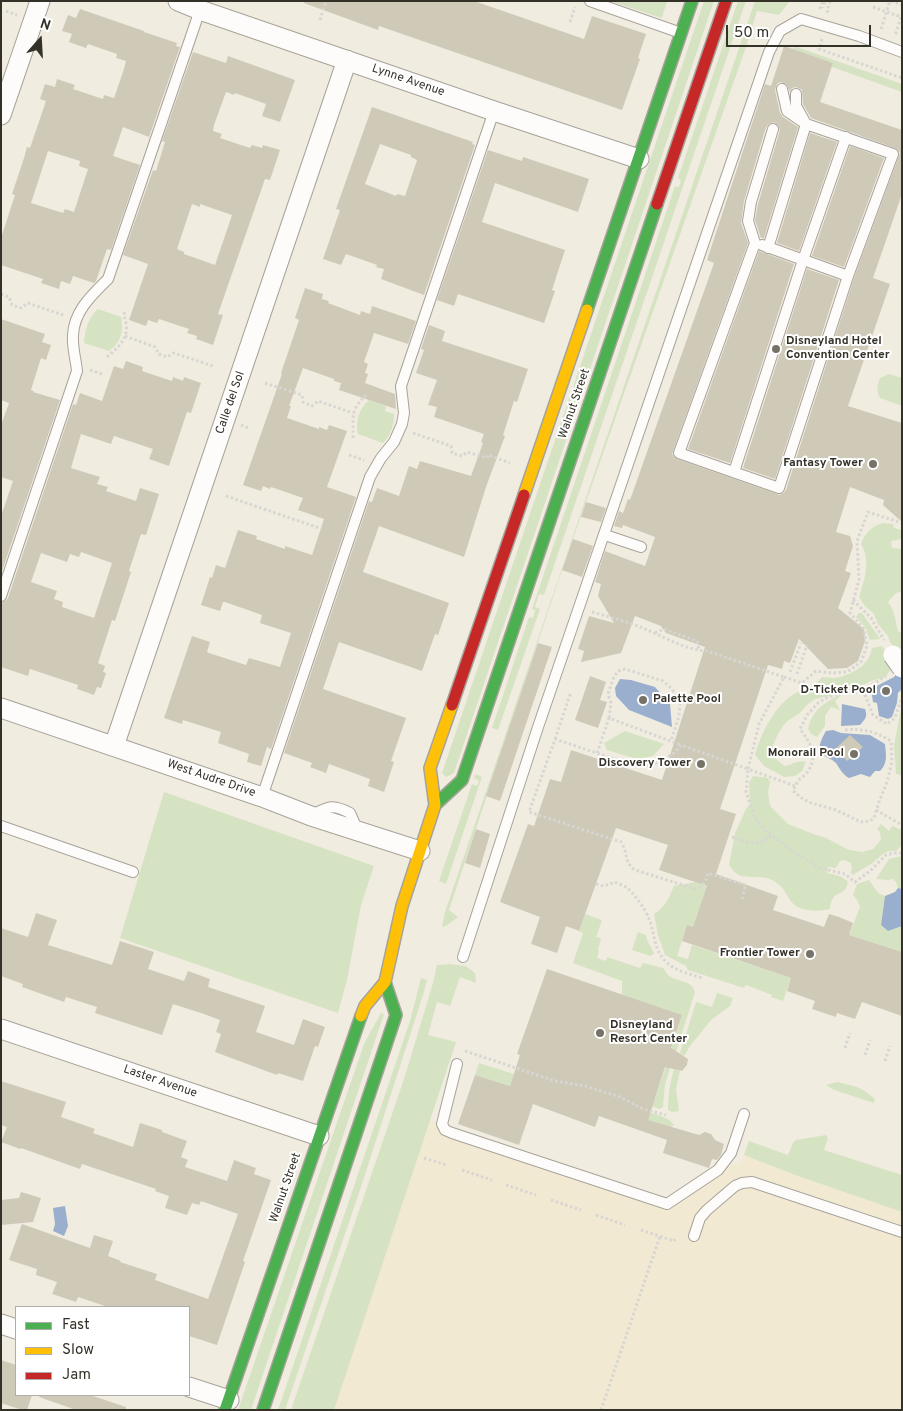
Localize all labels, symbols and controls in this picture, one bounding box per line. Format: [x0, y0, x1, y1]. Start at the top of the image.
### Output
north arrow [15, 15, 65, 65]
scale bar [728, 15, 873, 47]
text: N [38, 16, 53, 35]
text: 50 m [734, 24, 769, 43]
street label: Lynne Avenue [370, 62, 446, 100]
place label: Disneyland Hotel Convention Center [786, 335, 890, 363]
marker: Disneyland Hotel Convention Center [770, 343, 782, 355]
street label: Walnut Street [556, 367, 594, 441]
street label: Calle del Sol [214, 370, 248, 436]
place label: Fantasy Tower [783, 457, 863, 471]
marker: Fantasy Tower [867, 458, 879, 470]
place label: D-Ticket Pool [801, 684, 876, 698]
marker: D-Ticket Pool [880, 685, 892, 697]
place label: Palette Pool [653, 693, 721, 707]
marker: Palette Pool [637, 694, 649, 706]
place label: Monorail Pool [768, 747, 844, 761]
marker: Monorail Pool [848, 748, 860, 760]
street label: West Audre Drive [165, 757, 257, 801]
place label: Discovery Tower [598, 757, 691, 771]
marker: Discovery Tower [695, 758, 707, 770]
place label: Frontier Tower [720, 947, 800, 961]
marker: Frontier Tower [804, 948, 816, 960]
place label: Disneyland Resort Center [610, 1019, 687, 1047]
marker: Disneyland Resort Center [594, 1027, 606, 1039]
street label: Laster Avenue [121, 1063, 199, 1101]
street label: Walnut Street [267, 1151, 305, 1225]
legend [15, 1306, 190, 1396]
text: Fast [62, 1316, 90, 1335]
text: Slow [62, 1341, 94, 1360]
text: Jam [62, 1366, 91, 1385]

